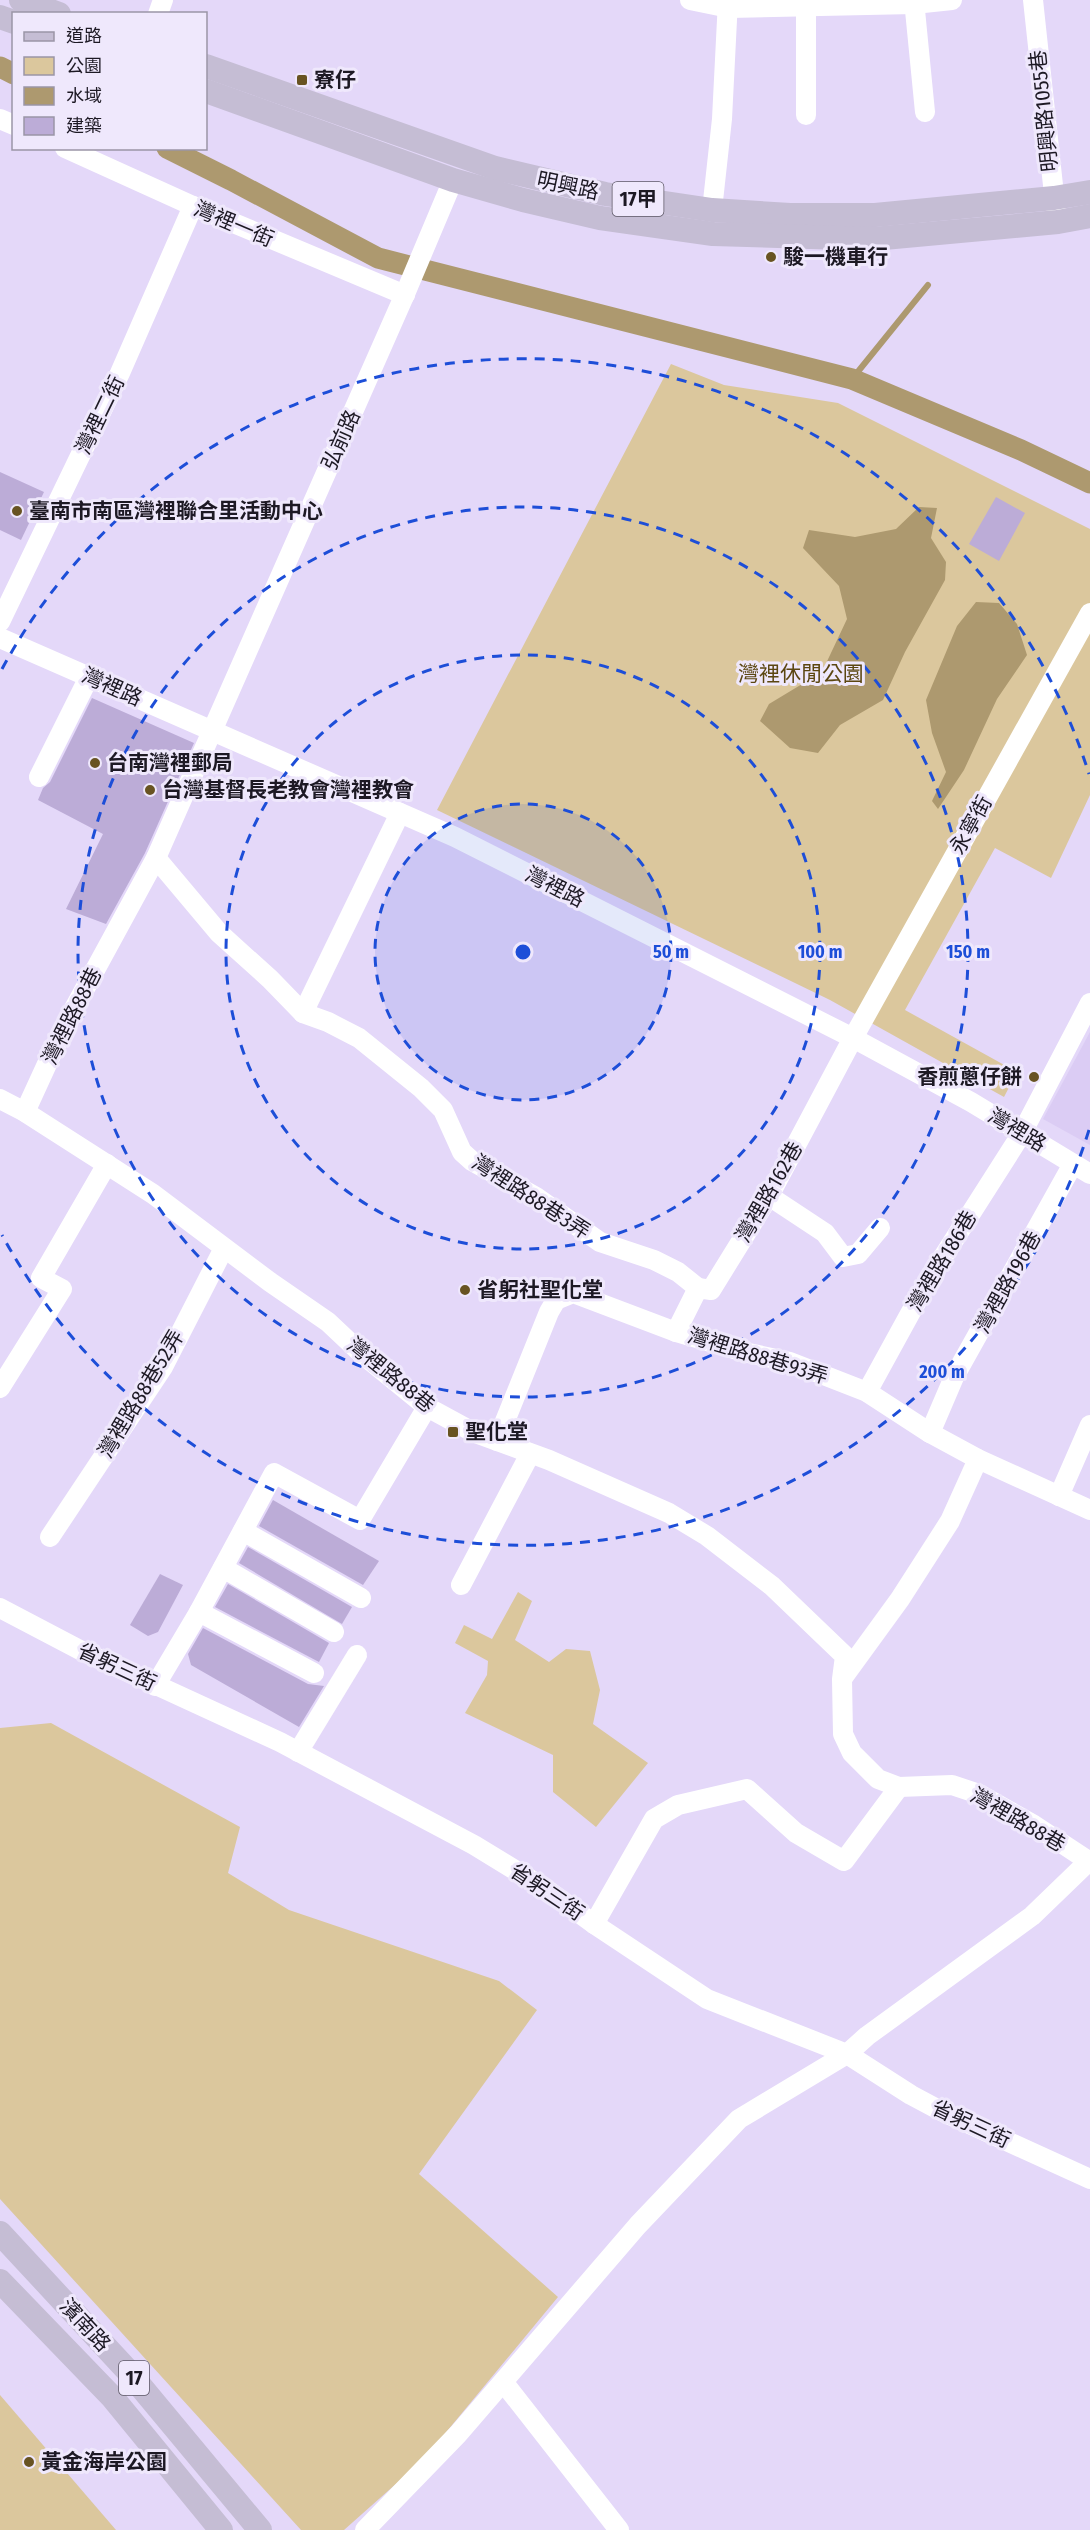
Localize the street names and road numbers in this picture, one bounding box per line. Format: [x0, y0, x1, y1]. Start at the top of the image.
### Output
street label: 明興路1055巷 [1025, 49, 1063, 173]
street label: 明興路 [534, 167, 602, 205]
road number: 17甲 [612, 182, 664, 216]
street label: 灣裡一街 [190, 196, 278, 252]
street label: 灣裡二街 [70, 372, 130, 458]
street label: 弘前路 [316, 406, 366, 474]
street label: 灣裡路 [78, 662, 146, 712]
street label: 永寧街 [944, 791, 998, 859]
street label: 灣裡路 [521, 861, 589, 913]
street label: 灣裡路88巷 [37, 963, 107, 1069]
street label: 灣裡路 [983, 1103, 1051, 1157]
street label: 灣裡路162巷 [730, 1137, 808, 1247]
street label: 灣裡路88巷3弄 [467, 1149, 595, 1245]
street label: 灣裡路186巷 [902, 1206, 982, 1316]
street label: 灣裡路196巷 [969, 1226, 1047, 1338]
street label: 灣裡路88巷93弄 [685, 1322, 831, 1390]
street label: 灣裡路88巷52弄 [93, 1325, 189, 1463]
street label: 灣裡路88巷 [342, 1332, 440, 1418]
street label: 省躬三街 [73, 1637, 161, 1697]
street label: 灣裡路88巷 [966, 1782, 1070, 1858]
street label: 省躬三街 [505, 1858, 589, 1926]
street label: 省躬三街 [927, 2094, 1015, 2154]
street label: 濱南路 [54, 2293, 116, 2357]
road number: 17 [119, 2361, 149, 2395]

